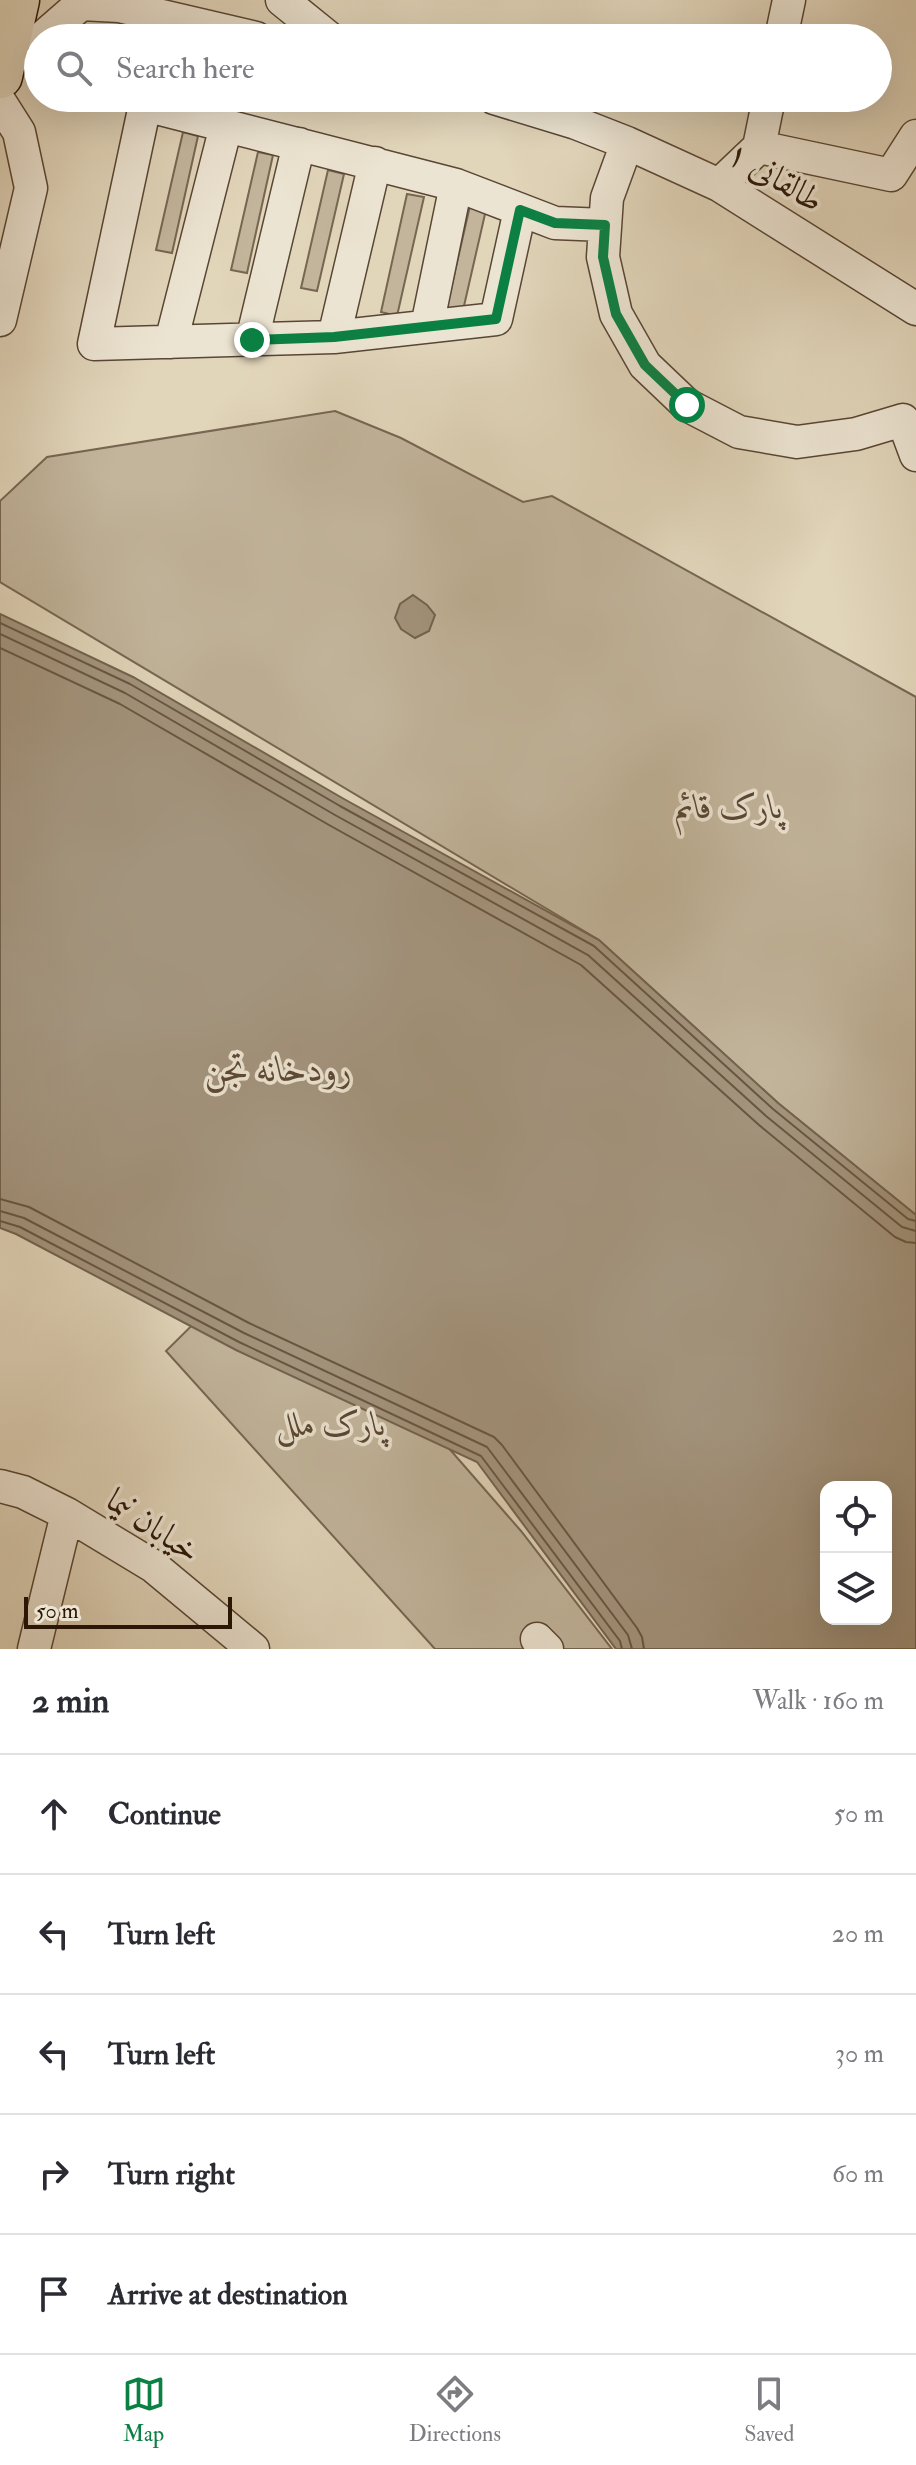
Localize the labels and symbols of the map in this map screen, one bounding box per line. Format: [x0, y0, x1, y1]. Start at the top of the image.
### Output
street label: طالقانی ۱ [719, 131, 831, 223]
route end [234, 322, 270, 358]
route start [669, 387, 705, 423]
park label: پارک قائم [675, 786, 786, 836]
water label: رودخانه تجن [204, 1047, 352, 1093]
park label: پارک ملل [276, 1403, 389, 1448]
street label: خیابان نیما [98, 1479, 208, 1573]
scale bar [24, 1593, 232, 1629]

